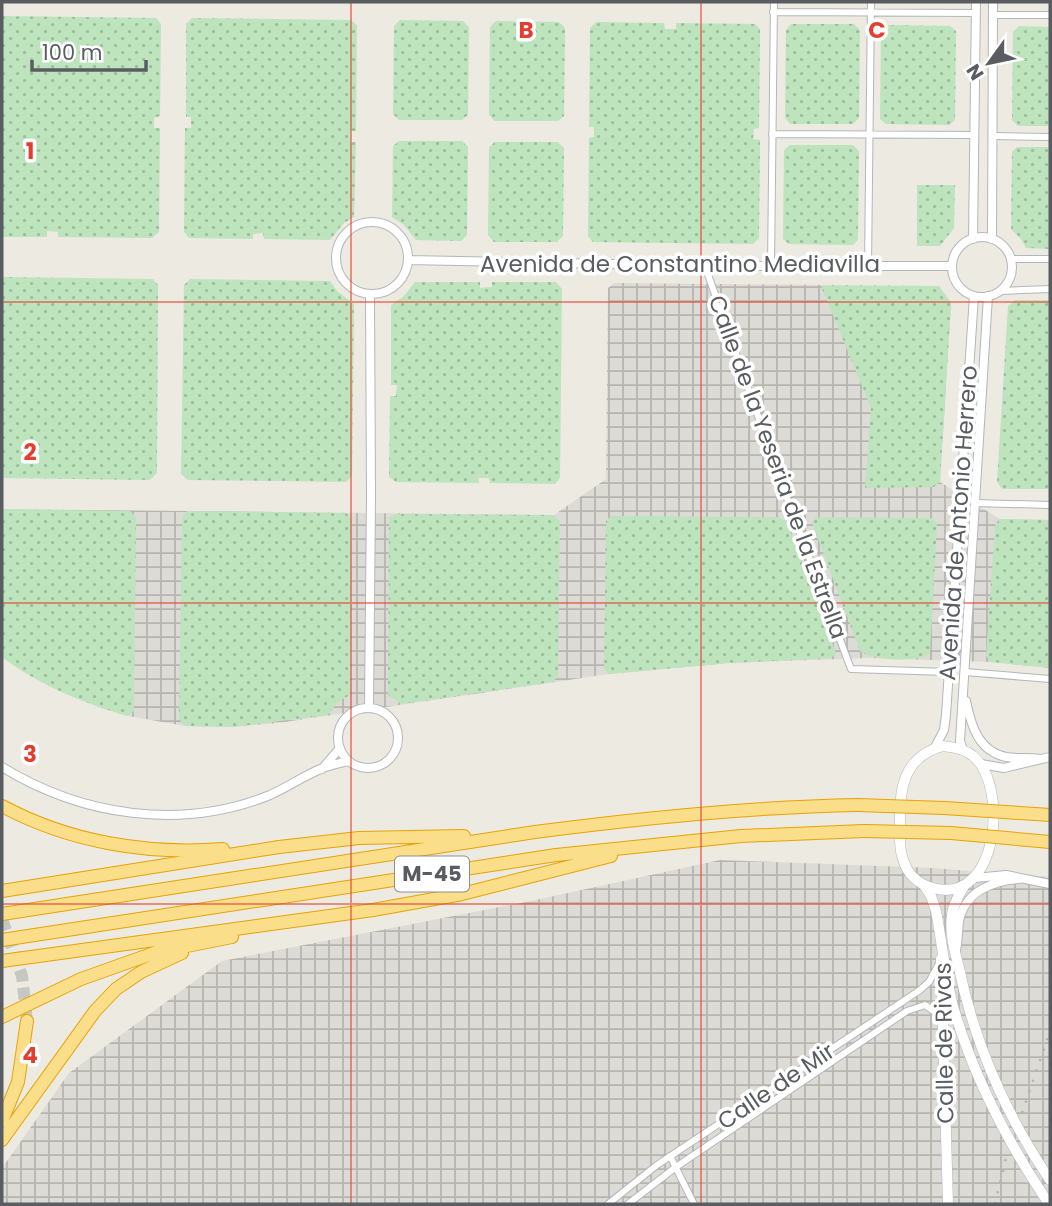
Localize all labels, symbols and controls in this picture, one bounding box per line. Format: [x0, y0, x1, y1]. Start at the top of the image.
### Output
text: B [518, 14, 534, 46]
text: C [868, 14, 886, 46]
scale bar [32, 28, 145, 72]
north arrow [954, 28, 1024, 98]
text: 100 m [42, 38, 102, 67]
text: N [960, 59, 990, 85]
text: 1 [26, 135, 34, 167]
street label: Avenida de Constantino Mediavilla [480, 248, 880, 280]
street label: Calle de la Yeseria de la Estrella [701, 291, 855, 643]
street label: Avenida de Antonio Herrero [931, 364, 985, 682]
text: 2 [23, 436, 37, 468]
text: 3 [23, 738, 37, 770]
road number: M-45 [395, 856, 469, 892]
street label: Calle de Rivas [927, 962, 961, 1124]
street label: Calle de Mir [711, 1035, 841, 1137]
text: 4 [22, 1039, 38, 1071]

